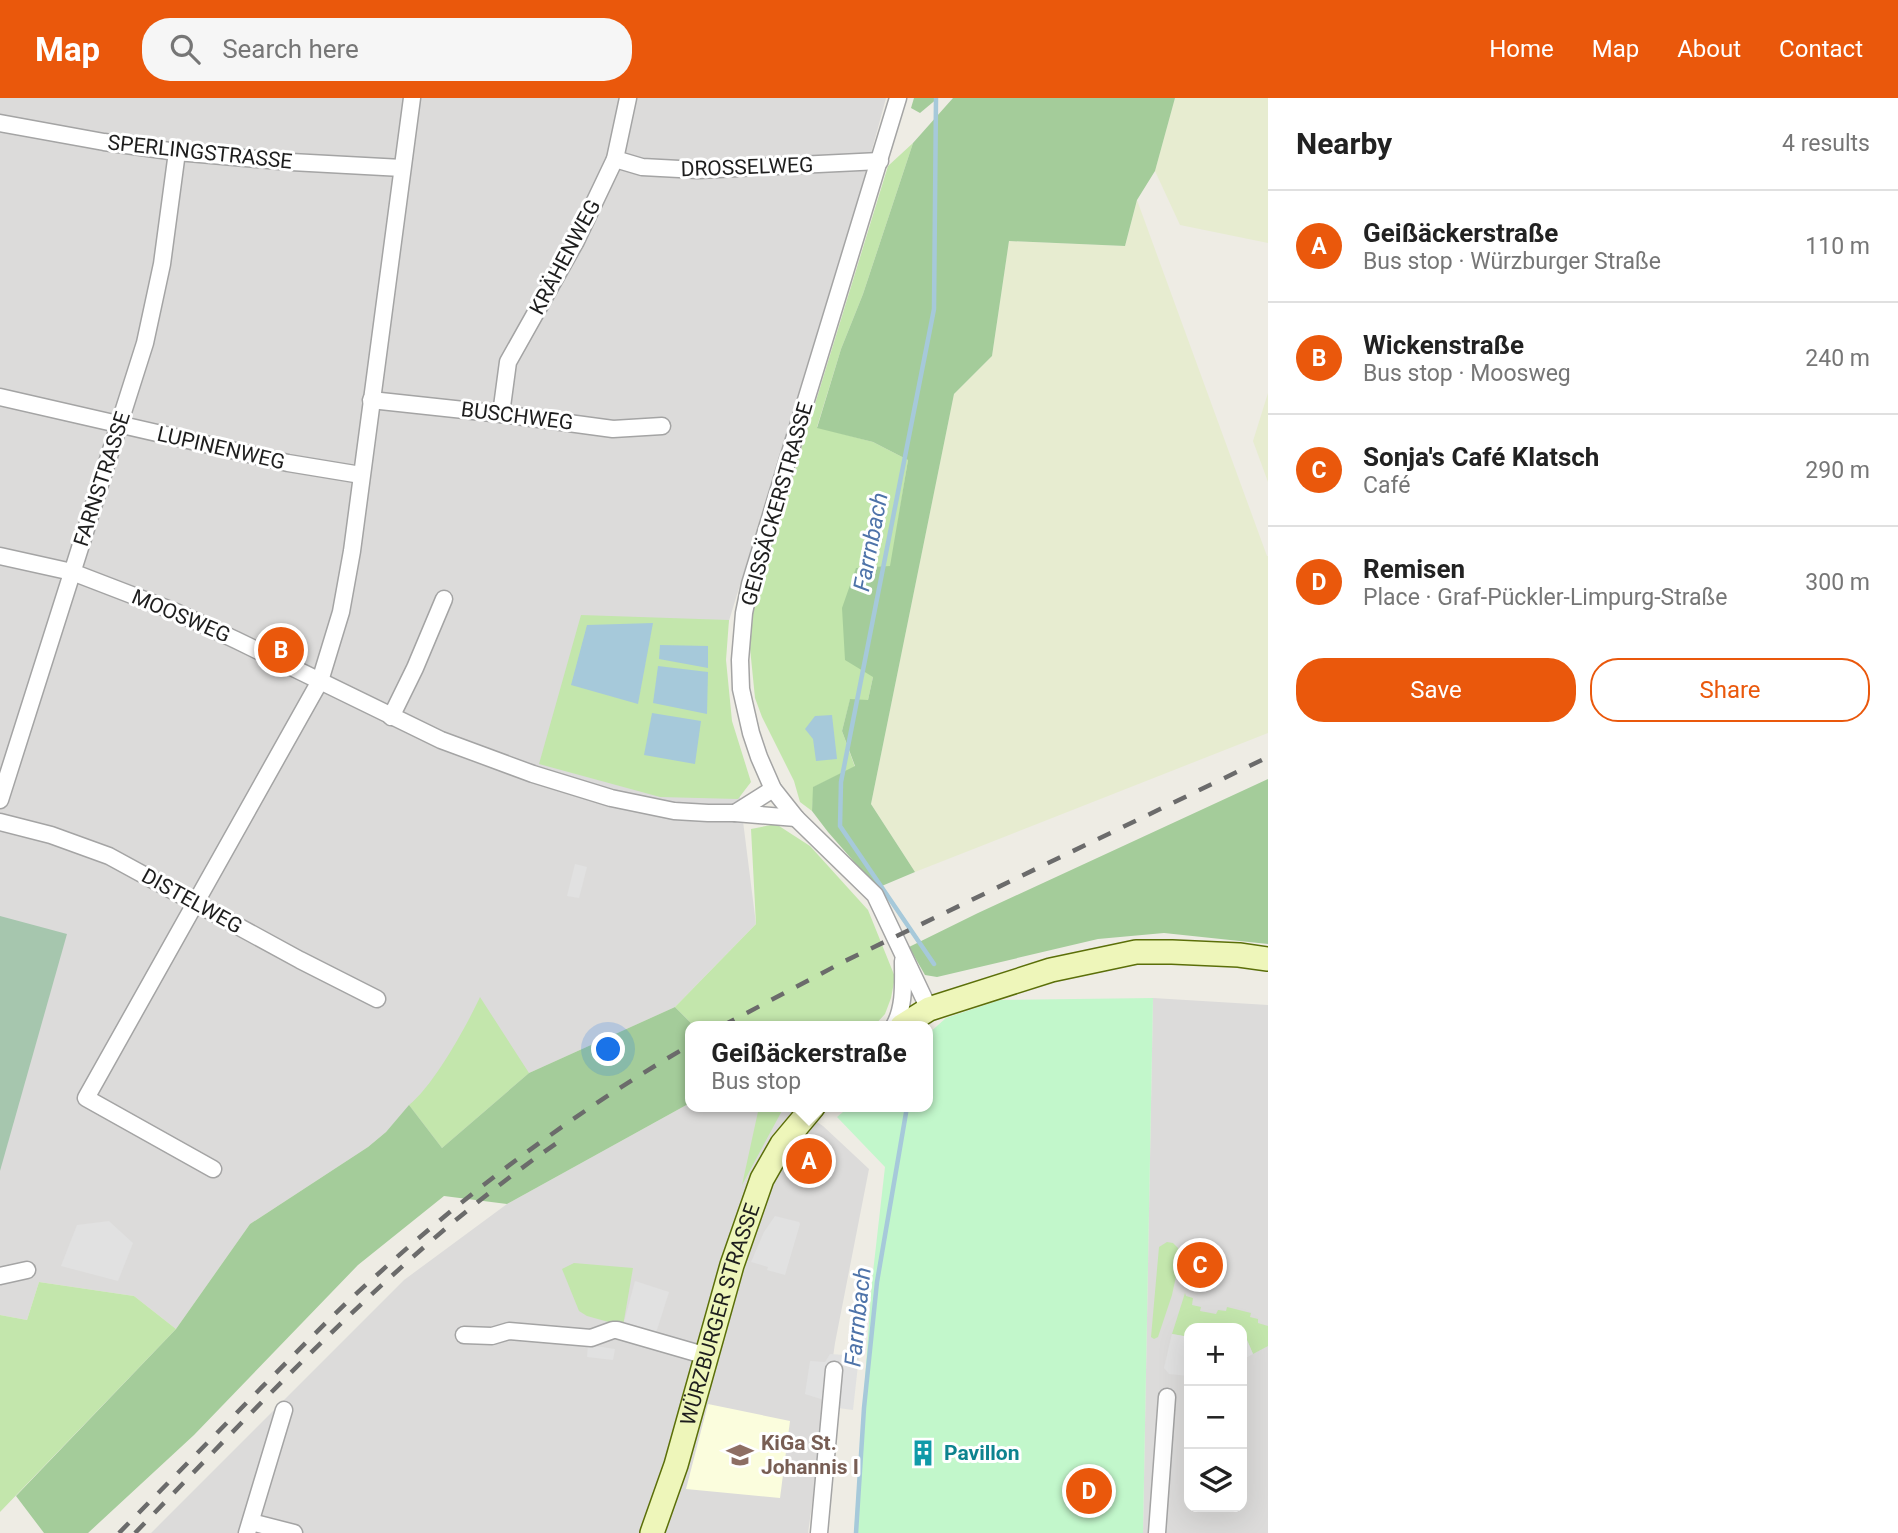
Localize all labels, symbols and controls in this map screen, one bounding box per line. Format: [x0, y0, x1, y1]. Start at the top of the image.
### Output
search box [142, 18, 632, 81]
text: Map [35, 30, 100, 69]
icon: search [166, 30, 204, 68]
text: Search here [222, 34, 359, 64]
text: Home [1489, 35, 1554, 63]
text: Map [1592, 35, 1639, 63]
text: About [1677, 35, 1741, 63]
text: Contact [1779, 35, 1863, 63]
text: Nearby [1296, 126, 1392, 161]
street label: SPERLINGSTRASSE [107, 130, 294, 174]
text: 4 results [1782, 130, 1870, 157]
street label: DROSSELWEG [680, 153, 814, 181]
street label: KRÄHENWEG [525, 195, 605, 319]
text: Geißäckerstraße [1363, 218, 1558, 248]
text: A [1311, 233, 1327, 260]
text: 110 m [1805, 233, 1870, 260]
text: Bus stop · Würzburger Straße [1363, 248, 1661, 275]
text: Wickenstraße [1363, 330, 1524, 360]
text: B [1312, 345, 1326, 372]
text: 240 m [1805, 345, 1870, 372]
text: Bus stop · Moosweg [1363, 360, 1571, 387]
street label: BUSCHWEG [460, 397, 574, 435]
street label: GEISSÄCKERSTRASSE [736, 399, 818, 609]
street label: FARNSTRASSE [69, 409, 135, 549]
street label: LUPINENWEG [155, 422, 287, 474]
text: Sonja's Café Klatsch [1363, 442, 1599, 472]
text: C [1311, 457, 1327, 484]
text: 290 m [1805, 457, 1870, 484]
text: Café [1363, 472, 1410, 499]
water label: Farrnbach [848, 490, 894, 594]
text: Remisen [1363, 554, 1465, 584]
text: D [1312, 569, 1326, 596]
text: 300 m [1805, 569, 1870, 596]
text: Place · Graf-Pückler-Limpurg-Straße [1363, 584, 1727, 611]
street label: MOOSWEG [128, 585, 234, 647]
pin: B [258, 624, 304, 676]
button: Save [1296, 658, 1576, 722]
button: Share [1590, 658, 1870, 722]
street label: DISTELWEG [138, 864, 246, 938]
popup [685, 1021, 933, 1112]
your location [591, 1032, 625, 1066]
text: Geißäckerstraße [711, 1038, 907, 1068]
text: Bus stop [711, 1068, 801, 1095]
pin: A [786, 1135, 832, 1187]
street label: WÜRZBURGER STRASSE [676, 1200, 765, 1428]
pin: C [1177, 1239, 1223, 1291]
water label: Farrnbach [839, 1266, 877, 1368]
map controls [1184, 1323, 1247, 1512]
button: + [1184, 1323, 1247, 1386]
button: − [1184, 1386, 1247, 1449]
place label: KiGa St. Johannis I [761, 1431, 859, 1479]
building icon: Pavillon [908, 1438, 938, 1468]
school or university icon: KiGa St. Johannis I [725, 1440, 755, 1470]
place label: Pavillon [944, 1441, 1019, 1465]
button: layers [1184, 1449, 1247, 1512]
pin: D [1066, 1465, 1112, 1517]

